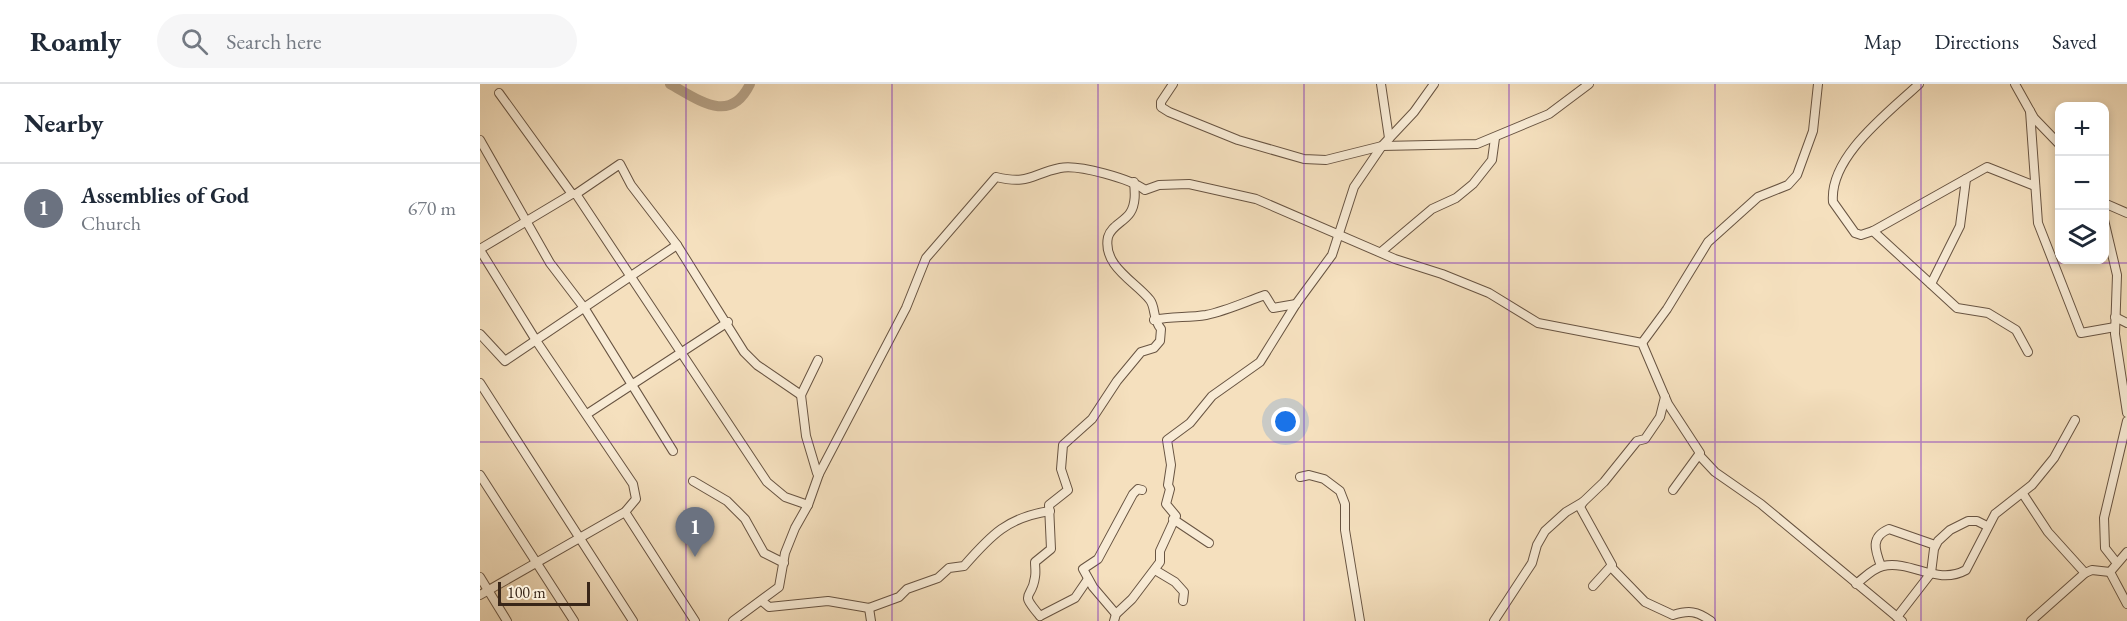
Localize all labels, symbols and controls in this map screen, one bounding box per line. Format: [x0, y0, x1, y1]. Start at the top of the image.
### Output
search box [157, 14, 577, 68]
text: Roamly [30, 23, 121, 59]
icon: search [178, 25, 211, 58]
text: Search here [226, 27, 322, 56]
text: Map [1864, 28, 1901, 55]
text: Directions [1934, 28, 2019, 55]
text: Saved [2052, 28, 2097, 55]
map controls [2055, 102, 2109, 264]
button: + [2055, 102, 2109, 156]
text: Nearby [24, 106, 104, 140]
button: − [2055, 156, 2109, 210]
text: Assemblies of God [81, 181, 249, 210]
text: 1 [38, 195, 49, 221]
text: 670 m [408, 195, 456, 221]
text: Church [81, 210, 141, 236]
button: layers [2055, 210, 2109, 264]
your location [1271, 407, 1300, 436]
pin: 1 [676, 508, 714, 557]
scale bar [498, 579, 590, 606]
text: 100 m [507, 582, 546, 603]

